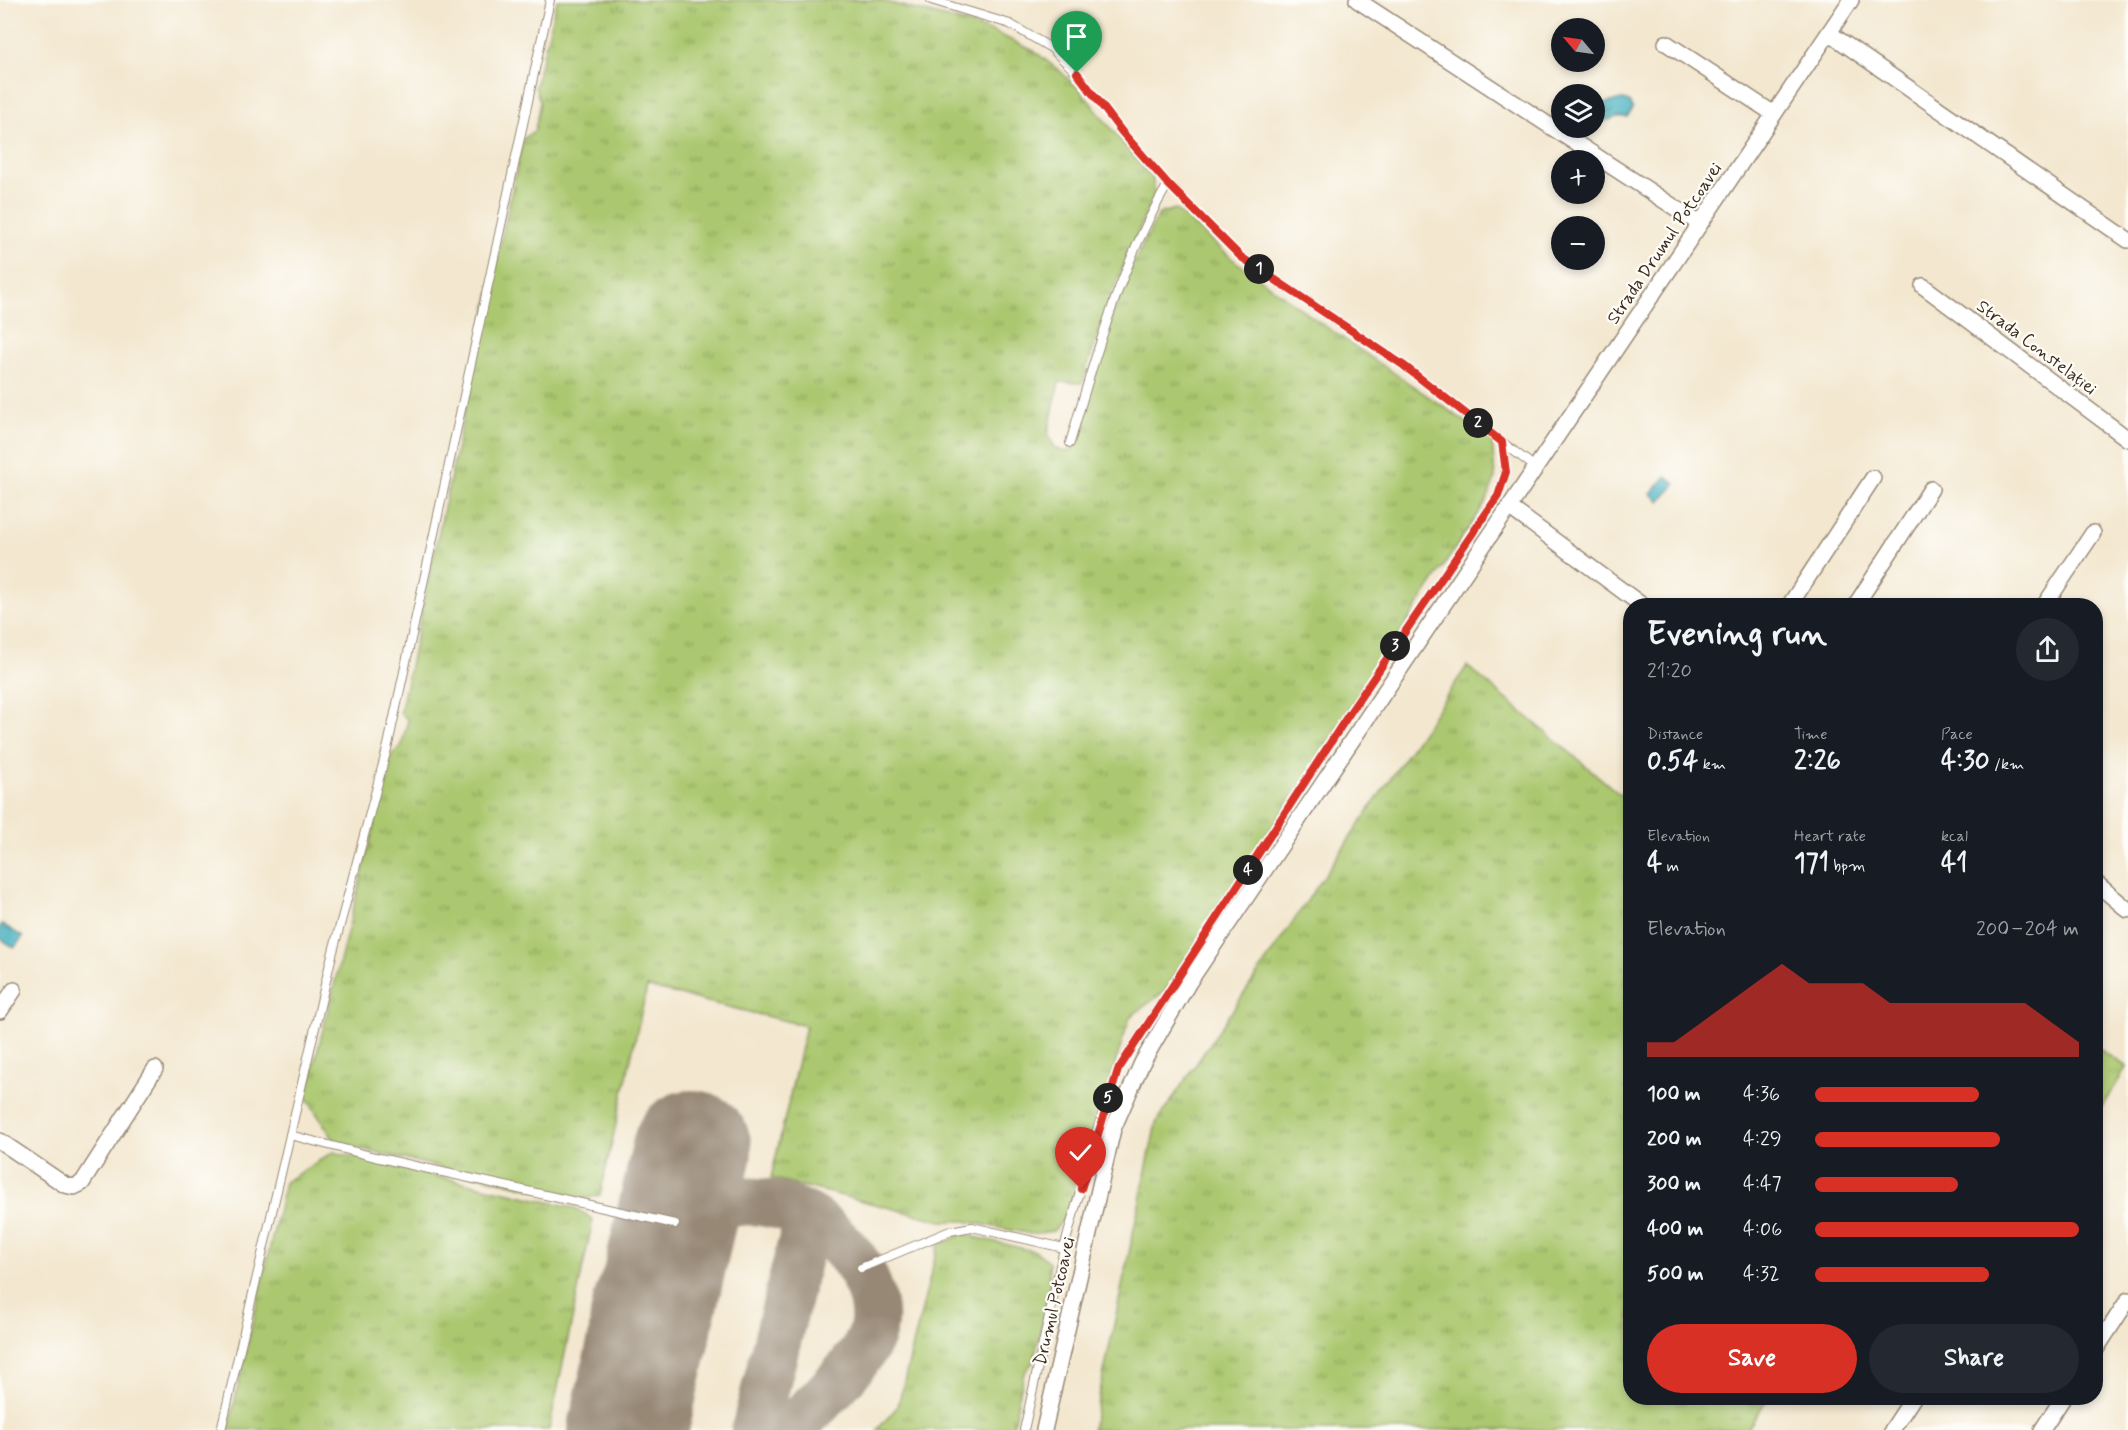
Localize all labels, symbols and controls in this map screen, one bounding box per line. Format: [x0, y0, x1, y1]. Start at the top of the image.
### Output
pin [1051, 11, 1102, 73]
north arrow [1551, 18, 1605, 72]
map controls [1551, 18, 1605, 270]
icon: arrive [1060, 20, 1093, 53]
button: layers [1551, 84, 1605, 138]
button: + [1551, 150, 1605, 204]
street label: Strada Drumul Potcoavei [1602, 158, 1728, 329]
button: − [1551, 216, 1605, 270]
pin: 1 [1244, 254, 1274, 284]
text: 1 [1255, 258, 1263, 279]
street label: Strada Constelației [1971, 295, 2101, 401]
pin: 2 [1463, 408, 1493, 438]
text: 2 [1474, 412, 1482, 433]
text: Evening run [1647, 613, 1827, 657]
button: share [2016, 618, 2079, 681]
pin: 3 [1380, 631, 1410, 661]
text: 3 [1391, 635, 1399, 656]
text: 21:20 [1647, 658, 1692, 685]
text: Distance [1647, 724, 1703, 745]
text: Time [1794, 724, 1828, 745]
text: Pace [1941, 724, 1973, 745]
text: 0.54 [1647, 745, 1698, 779]
text: 2:26 [1794, 745, 1841, 779]
text: 4:30 [1941, 745, 1990, 779]
text: km [1698, 754, 1726, 775]
text: /km [1990, 754, 2024, 775]
text: Elevation [1647, 826, 1710, 847]
text: Heart rate [1794, 826, 1866, 847]
text: kcal [1941, 826, 1968, 847]
text: 4 [1647, 847, 1662, 881]
text: 171 [1794, 847, 1829, 881]
text: 41 [1941, 847, 1967, 881]
pin: 4 [1233, 855, 1263, 885]
text: m [1662, 856, 1679, 877]
text: bpm [1829, 856, 1865, 877]
text: 4 [1243, 859, 1253, 880]
text: Elevation [1647, 916, 1726, 943]
text: 200–204 m [1976, 916, 2079, 943]
text: 100 m [1647, 1081, 1701, 1108]
text: 4:36 [1743, 1081, 1780, 1108]
pin: 5 [1093, 1083, 1123, 1113]
text: 5 [1103, 1087, 1113, 1108]
text: 200 m [1647, 1126, 1702, 1153]
text: 4:29 [1743, 1126, 1782, 1153]
pin [1055, 1127, 1106, 1189]
icon: check [1064, 1136, 1097, 1169]
text: 300 m [1647, 1171, 1701, 1198]
text: 4:47 [1743, 1171, 1782, 1198]
text: 400 m [1647, 1216, 1703, 1243]
text: 4:06 [1743, 1216, 1782, 1243]
street label: Drumul Potcoavei [1029, 1235, 1081, 1368]
text: 500 m [1647, 1261, 1704, 1288]
text: 4:32 [1743, 1261, 1780, 1288]
button: Save [1647, 1324, 1857, 1393]
button: Share [1869, 1324, 2079, 1393]

